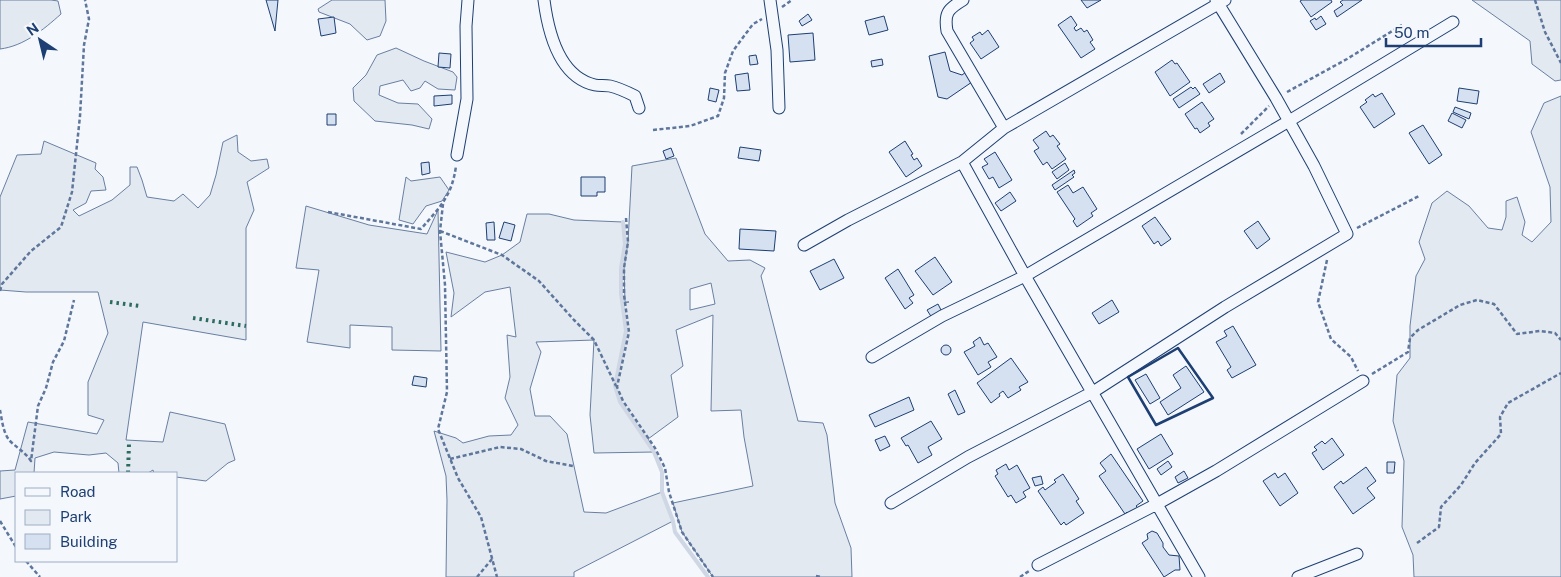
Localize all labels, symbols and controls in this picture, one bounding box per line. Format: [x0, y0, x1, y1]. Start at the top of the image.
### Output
north arrow [15, 15, 65, 65]
scale bar [1386, 15, 1481, 47]
text: N [23, 20, 42, 39]
text: 50 m [1394, 24, 1429, 41]
legend [15, 472, 178, 562]
text: Road [60, 483, 96, 500]
text: Park [60, 508, 92, 525]
text: Building [60, 533, 118, 550]

